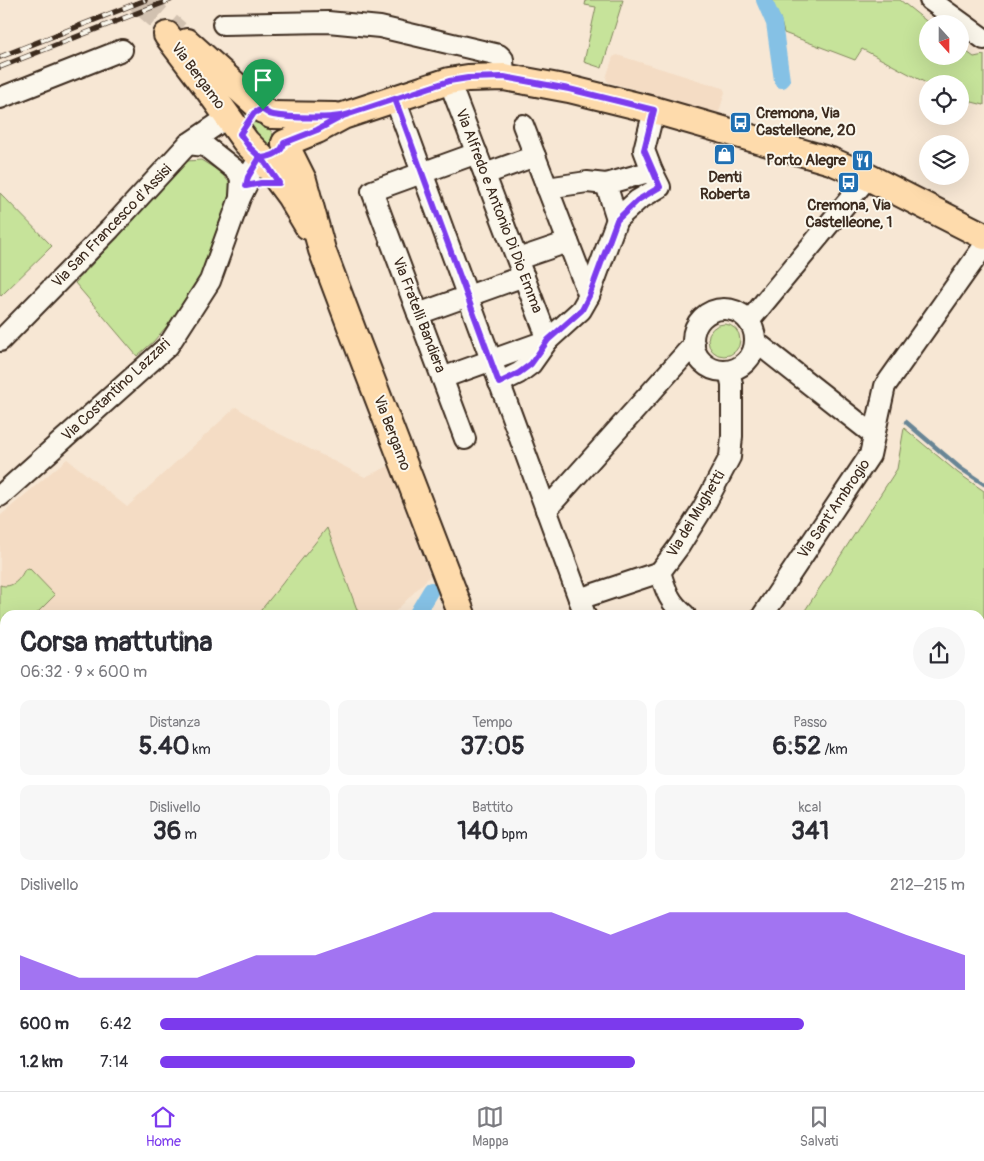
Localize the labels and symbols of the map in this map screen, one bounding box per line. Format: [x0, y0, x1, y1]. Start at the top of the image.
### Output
north arrow [919, 15, 969, 65]
street label: Via Bergamo [167, 39, 229, 113]
pin [242, 59, 284, 110]
place label: Cremona, Via Castelleone, 20 [756, 104, 856, 140]
street label: Via Alfredo e Antonio Di Dio Emma [451, 106, 547, 316]
bus stop icon: Cremona, Via Castelleone, 20 [728, 110, 752, 134]
shop icon: Denti Roberta [713, 142, 737, 166]
restaurant icon: Porto Alegre [850, 148, 874, 172]
place label: Porto Alegre [766, 151, 847, 170]
street label: Via San Francesco d'Assisi [48, 160, 176, 292]
place label: Denti Roberta [700, 168, 750, 204]
bus stop icon: Cremona, Via Castelleone, 1 [837, 170, 861, 194]
place label: Cremona, Via Castelleone, 1 [806, 196, 892, 232]
street label: Via Fratelli Bandiera [388, 254, 450, 376]
street label: Via Costantino Lazzari [58, 335, 174, 445]
street label: Via Bergamo [369, 393, 415, 473]
street label: Via Sant'Ambrogio [794, 456, 874, 562]
street label: Via dei Mughetti [663, 467, 730, 561]

